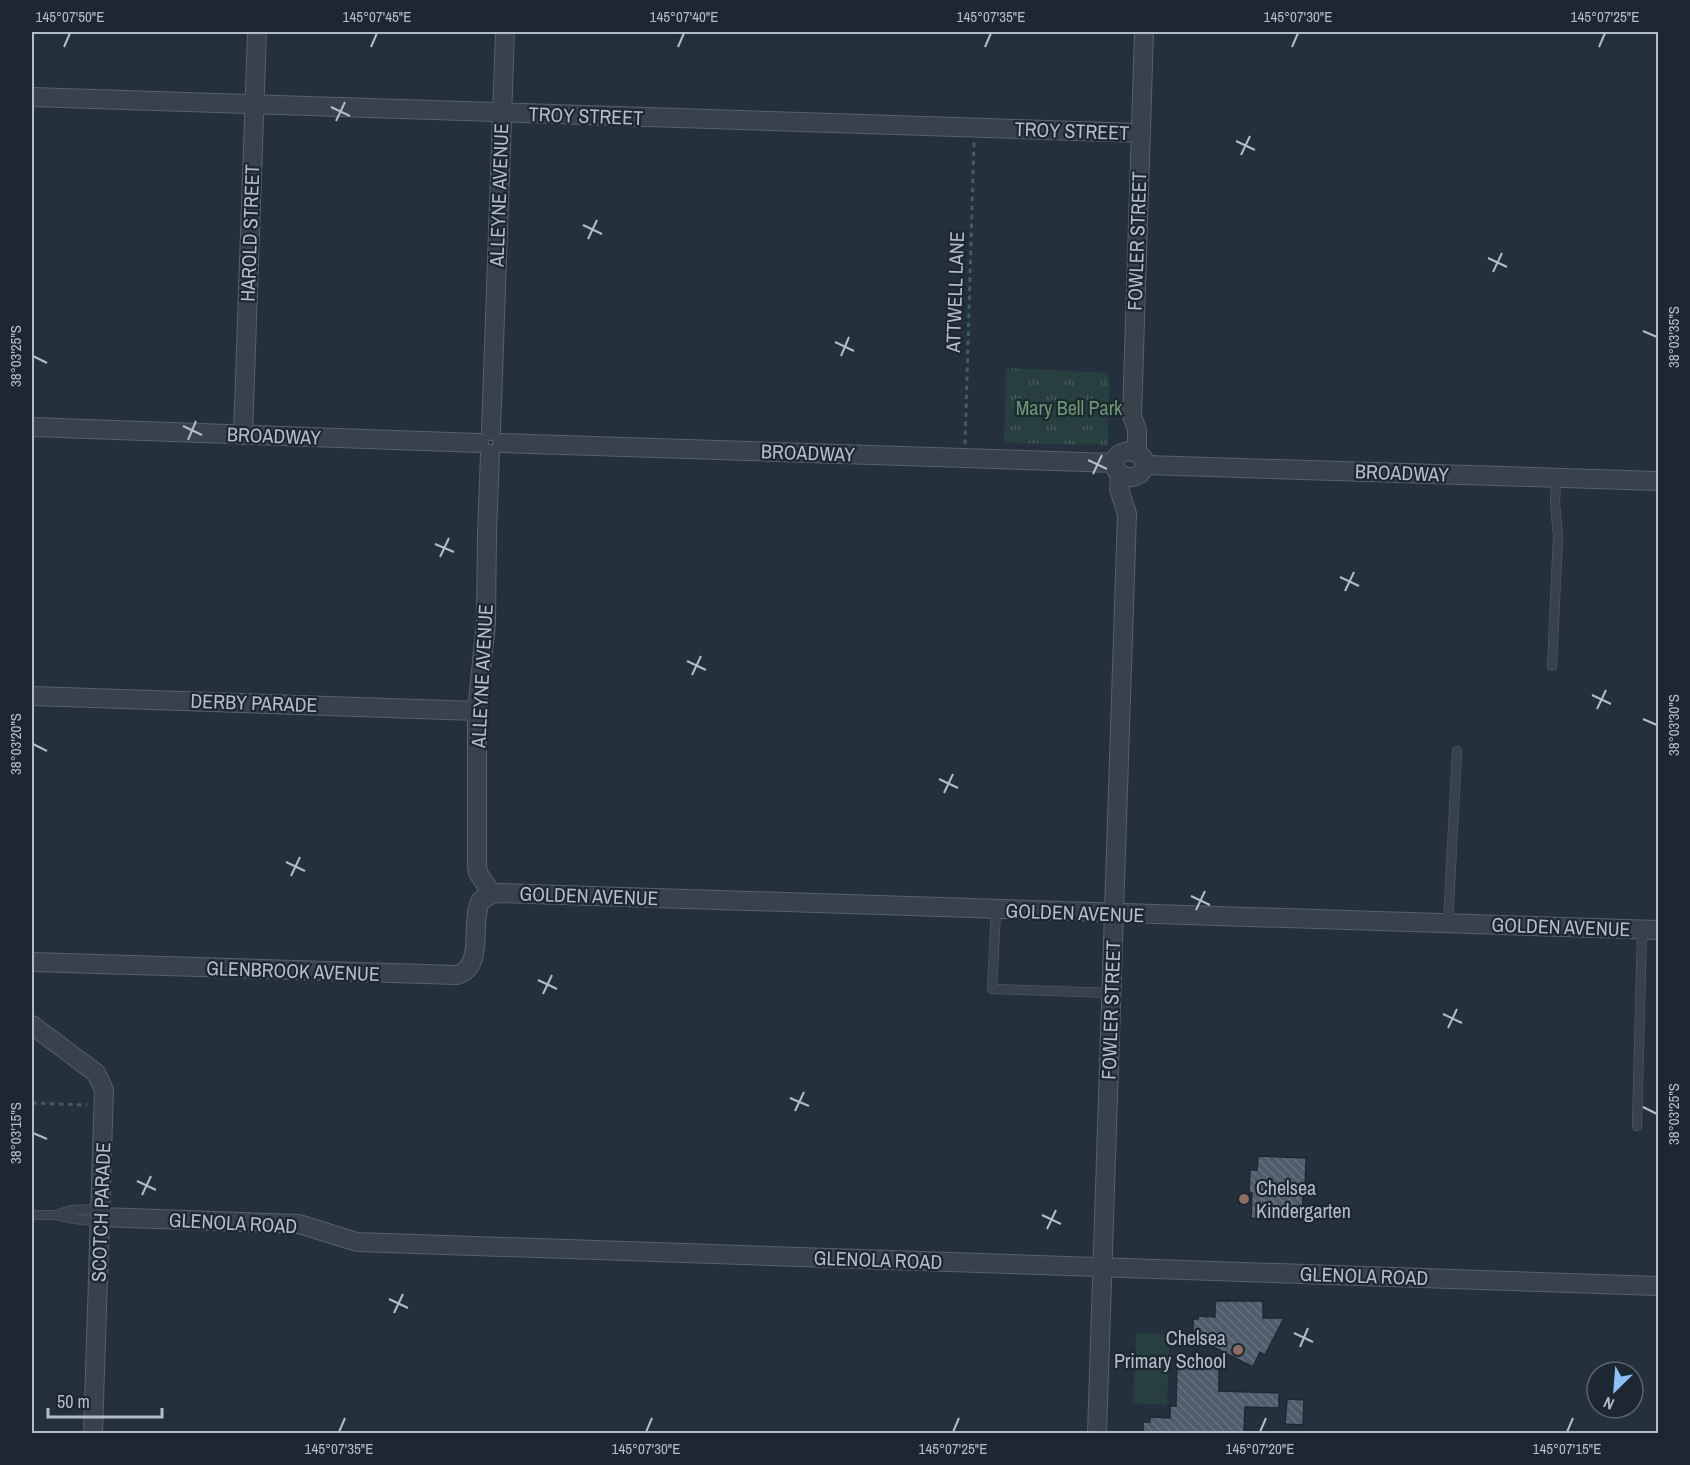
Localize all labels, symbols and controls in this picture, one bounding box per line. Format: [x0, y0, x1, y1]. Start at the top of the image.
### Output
text: 145°07'50"E [36, 6, 104, 27]
text: 145°07'45"E [343, 6, 411, 27]
text: 145°07'40"E [650, 6, 718, 27]
text: 145°07'35"E [957, 6, 1025, 27]
text: 145°07'30"E [1264, 6, 1332, 27]
text: 145°07'25"E [1571, 6, 1639, 27]
street label: TROY STREET [528, 100, 644, 131]
street label: TROY STREET [1014, 115, 1130, 146]
street label: ALLEYNE AVENUE [482, 123, 515, 268]
street label: HAROLD STREET [234, 164, 265, 302]
street label: FOWLER STREET [1121, 171, 1152, 311]
street label: ATTWELL LANE [939, 231, 970, 354]
text: 38°03'35"S [1663, 306, 1684, 368]
text: 38°03'25"S [5, 325, 26, 387]
park label: Mary Bell Park [1016, 394, 1123, 421]
street label: BROADWAY [227, 420, 321, 451]
street label: BROADWAY [761, 437, 855, 468]
street label: BROADWAY [1355, 457, 1449, 488]
street label: ALLEYNE AVENUE [464, 603, 499, 749]
street label: DERBY PARADE [190, 687, 318, 718]
text: 38°03'30"S [1663, 694, 1684, 756]
text: 38°03'20"S [5, 713, 26, 775]
street label: GOLDEN AVENUE [519, 880, 659, 911]
street label: GOLDEN AVENUE [1005, 897, 1145, 928]
street label: GOLDEN AVENUE [1491, 911, 1631, 942]
street label: FOWLER STREET [1095, 940, 1126, 1080]
street label: GLENBROOK AVENUE [206, 954, 380, 987]
text: 38°03'25"S [1663, 1083, 1684, 1145]
text: 38°03'15"S [5, 1102, 26, 1164]
street label: SCOTCH PARADE [85, 1142, 116, 1282]
place label: Chelsea Kindergarten [1256, 1174, 1351, 1224]
marker: Chelsea Kindergarten [1237, 1192, 1251, 1206]
street label: GLENOLA ROAD [168, 1206, 298, 1239]
street label: GLENOLA ROAD [813, 1244, 943, 1275]
street label: GLENOLA ROAD [1299, 1260, 1429, 1291]
place label: Chelsea Primary School [1114, 1324, 1226, 1374]
marker: Chelsea Primary School [1231, 1343, 1245, 1357]
north arrow [1585, 1360, 1645, 1420]
scale bar [48, 1381, 162, 1419]
text: 50 m [57, 1389, 90, 1414]
text: N [1600, 1392, 1618, 1416]
text: 145°07'35"E [305, 1438, 373, 1459]
text: 145°07'30"E [612, 1438, 680, 1459]
text: 145°07'25"E [919, 1438, 987, 1459]
text: 145°07'20"E [1226, 1438, 1294, 1459]
text: 145°07'15"E [1533, 1438, 1601, 1459]

